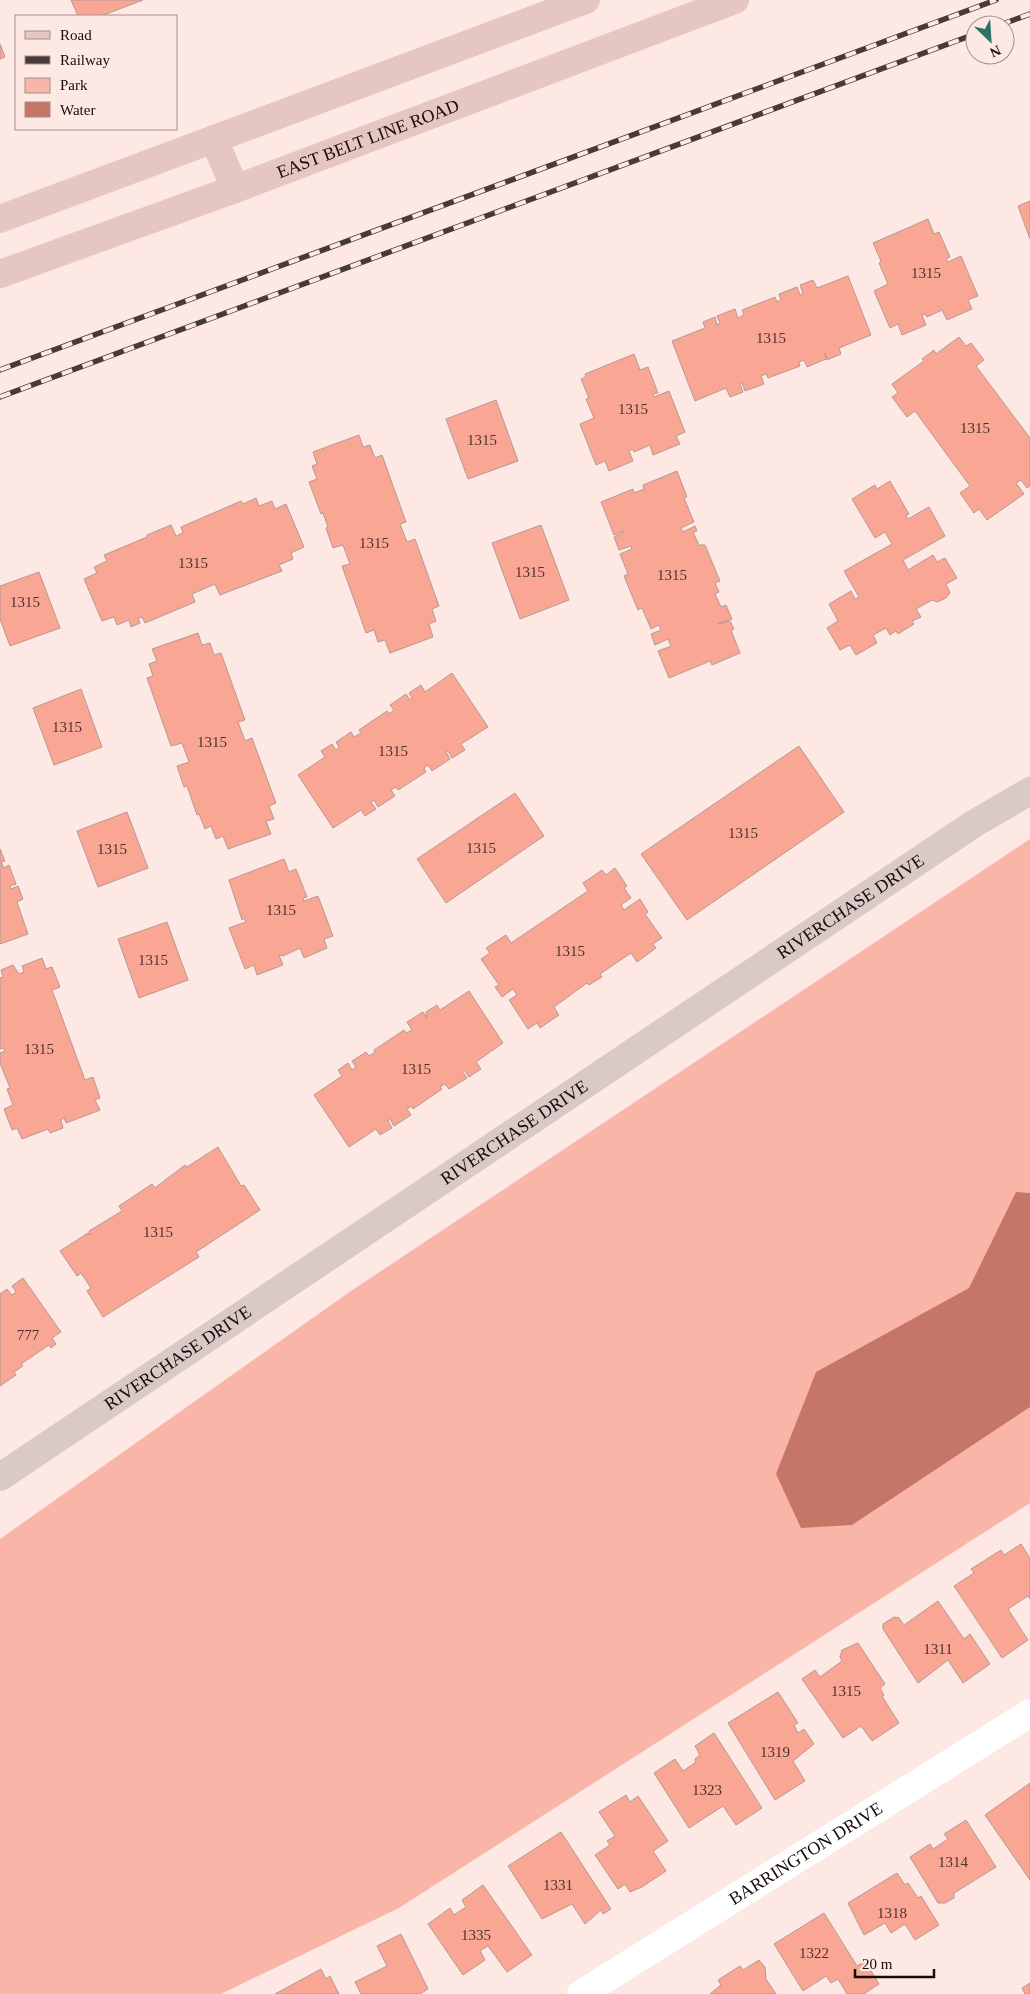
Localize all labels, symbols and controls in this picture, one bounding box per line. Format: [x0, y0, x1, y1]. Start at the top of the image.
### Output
legend [15, 15, 178, 130]
north arrow [965, 15, 1015, 65]
text: Road [60, 27, 92, 43]
text: N [988, 42, 1003, 60]
text: Railway [60, 52, 110, 68]
text: Park [60, 77, 88, 93]
street label: EAST BELT LINE ROAD [274, 95, 462, 182]
text: Water [60, 102, 95, 118]
house number: 1315 [911, 265, 941, 281]
house number: 1315 [756, 330, 786, 346]
house number: 1315 [618, 401, 648, 417]
house number: 1315 [960, 420, 990, 436]
house number: 1315 [467, 432, 497, 448]
house number: 1315 [359, 535, 389, 551]
house number: 1315 [178, 555, 208, 571]
house number: 1315 [515, 564, 545, 580]
house number: 1315 [657, 567, 687, 583]
house number: 1315 [10, 594, 40, 610]
house number: 1315 [52, 719, 82, 735]
house number: 1315 [197, 734, 227, 750]
house number: 1315 [378, 743, 408, 759]
house number: 1315 [728, 825, 758, 841]
house number: 1315 [466, 840, 496, 856]
house number: 1315 [97, 841, 127, 857]
street label: RIVERCHASE DRIVE [773, 850, 928, 963]
house number: 1315 [266, 902, 296, 918]
house number: 1315 [555, 943, 585, 959]
house number: 1315 [138, 952, 168, 968]
house number: 1315 [24, 1041, 54, 1057]
house number: 1315 [401, 1061, 431, 1077]
street label: RIVERCHASE DRIVE [437, 1076, 591, 1189]
house number: 1315 [143, 1224, 173, 1240]
street label: RIVERCHASE DRIVE [100, 1301, 255, 1414]
house number: 777 [17, 1327, 40, 1343]
house number: 1311 [923, 1641, 953, 1657]
house number: 1315 [831, 1683, 861, 1699]
house number: 1319 [760, 1744, 790, 1760]
house number: 1323 [692, 1782, 722, 1798]
street label: BARRINGTON DRIVE [725, 1798, 886, 1909]
house number: 1314 [938, 1854, 969, 1870]
house number: 1331 [543, 1877, 573, 1893]
house number: 1318 [877, 1905, 907, 1921]
house number: 1335 [461, 1927, 491, 1943]
house number: 1322 [799, 1945, 829, 1961]
scale bar [855, 1946, 934, 1978]
text: 20 m [862, 1956, 893, 1972]

